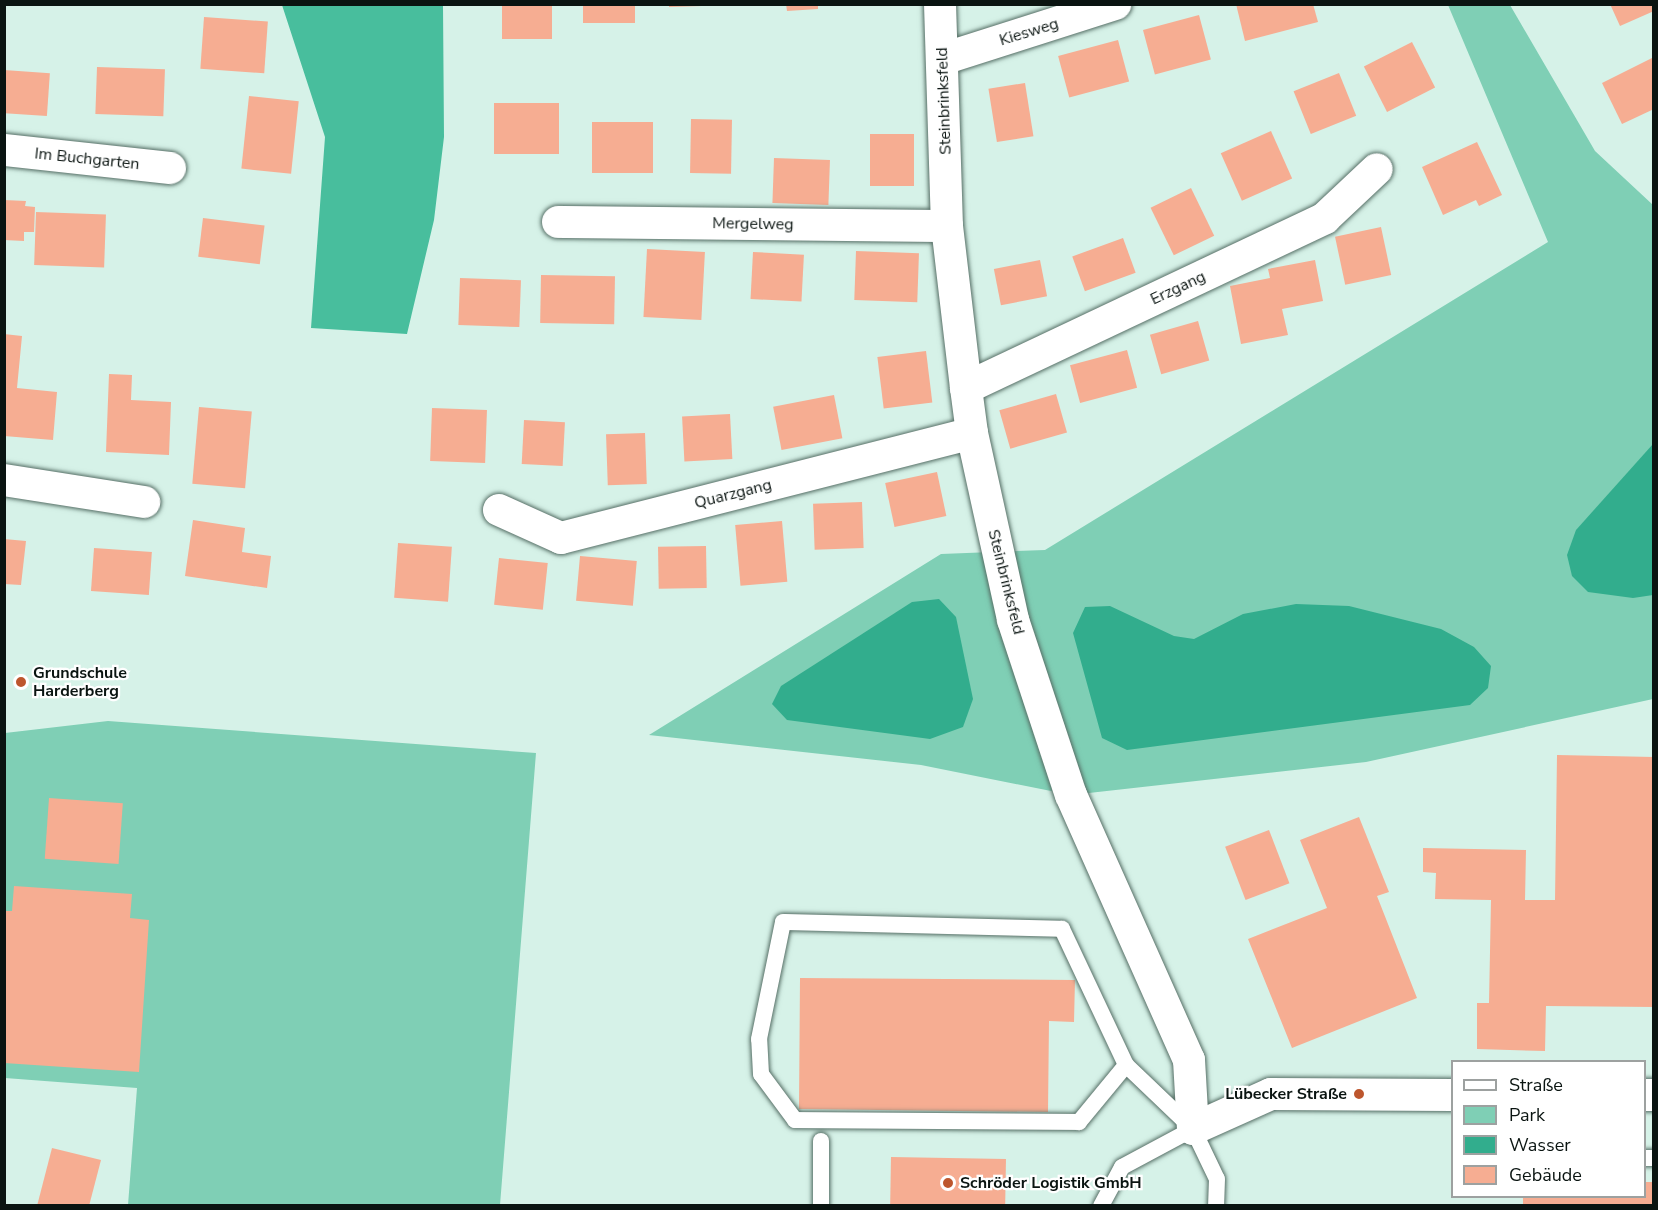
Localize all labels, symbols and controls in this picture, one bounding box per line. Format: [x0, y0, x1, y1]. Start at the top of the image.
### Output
street label: Kiesweg [997, 14, 1061, 50]
street label: Steinbrinksfeld [933, 47, 955, 155]
street label: Im Buchgarten [34, 144, 140, 174]
street label: Mergelweg [712, 214, 794, 234]
street label: Erzgang [1147, 267, 1209, 309]
street label: Quarzgang [692, 475, 774, 513]
street label: Steinbrinksfeld [984, 527, 1028, 637]
place label: Grundschule Harderberg [33, 663, 127, 701]
marker: Grundschule Harderberg [14, 675, 28, 689]
legend [1451, 1060, 1646, 1198]
text: Straße [1509, 1073, 1563, 1097]
place label: Lübecker Straße [1225, 1084, 1347, 1104]
marker: Lübecker Straße [1352, 1087, 1366, 1101]
text: Park [1509, 1103, 1545, 1127]
text: Wasser [1509, 1133, 1571, 1157]
text: Gebäude [1509, 1163, 1582, 1187]
place label: Schröder Logistik GmbH [960, 1173, 1142, 1193]
marker: Schröder Logistik GmbH [941, 1176, 955, 1190]

